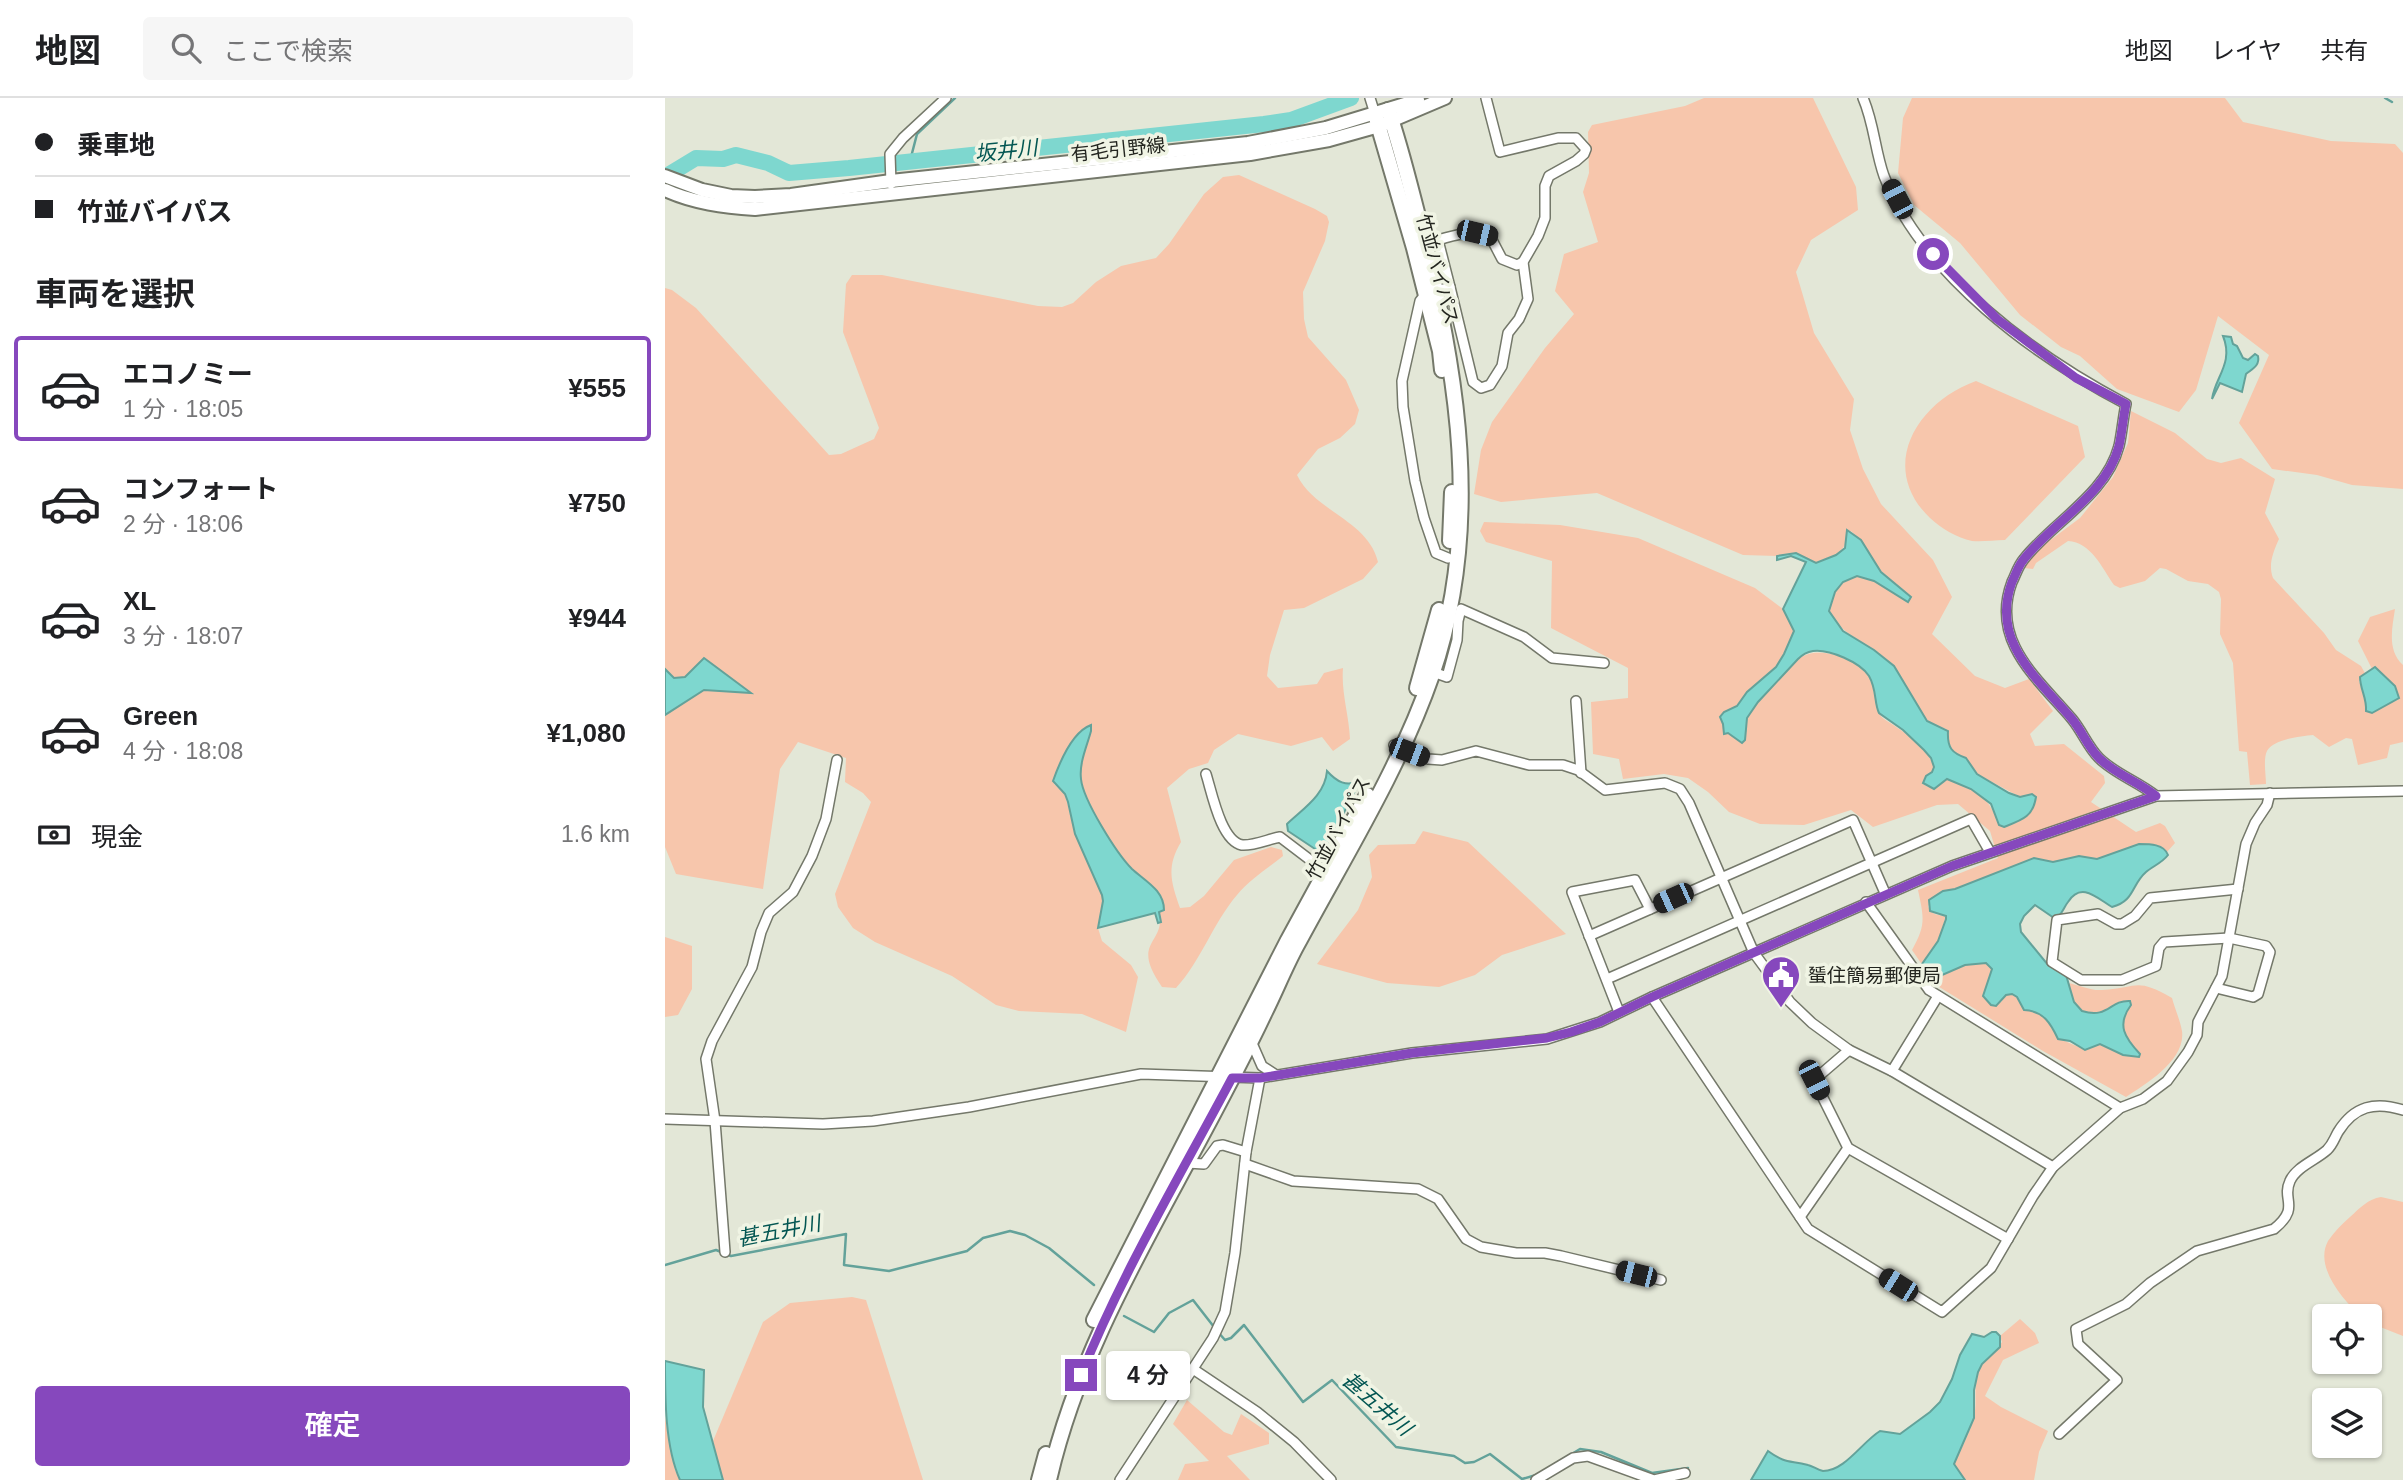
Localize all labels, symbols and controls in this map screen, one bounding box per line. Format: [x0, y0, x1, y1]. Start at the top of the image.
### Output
search box [143, 17, 633, 80]
icon: search [167, 29, 205, 67]
text: 地図 [35, 32, 101, 69]
text: ここで検索 [223, 36, 353, 66]
text: 地図 [2125, 37, 2173, 64]
text: レイヤ [2211, 37, 2282, 64]
text: 共有 [2320, 37, 2368, 64]
text: 乗車地 [77, 130, 155, 160]
street label: 有毛引野線 [1070, 134, 1166, 165]
water label: 坂井川 [973, 136, 1040, 165]
car [1878, 176, 1917, 222]
text: 竹並バイパス [77, 197, 232, 227]
street label: 竹並バイパス [1413, 212, 1462, 327]
car [1455, 218, 1500, 248]
route start [1917, 238, 1949, 270]
text: 車両を選択 [35, 276, 195, 312]
icon: car [39, 357, 102, 420]
text: エコノミー [123, 359, 253, 389]
text: ¥555 [568, 373, 626, 403]
text: 1 分 · 18:05 [123, 396, 243, 422]
icon: car [39, 472, 102, 535]
text: コンフォート [123, 474, 278, 504]
text: ¥750 [568, 488, 626, 518]
text: 2 分 · 18:06 [123, 511, 243, 537]
text: XL [123, 586, 156, 616]
icon: car [39, 587, 102, 650]
text: ¥944 [568, 603, 626, 633]
text: 3 分 · 18:07 [123, 623, 243, 649]
text: Green [123, 701, 198, 731]
icon: car [39, 702, 102, 765]
text: ¥1,080 [546, 718, 626, 748]
car [1386, 735, 1433, 769]
text: 4 分 · 18:08 [123, 738, 243, 764]
street label: 竹並バイパス [1302, 773, 1374, 883]
icon: cash [35, 816, 73, 854]
text: 1.6 km [561, 821, 630, 847]
text: 現金 [91, 822, 143, 852]
car [1650, 880, 1697, 916]
public building icon: 蜑住簡易郵便局 [1760, 954, 1802, 1009]
place label: 蜑住簡易郵便局 [1808, 965, 1941, 986]
car [1796, 1057, 1833, 1103]
water label: 甚五井川 [735, 1211, 824, 1250]
car [1614, 1259, 1659, 1289]
car [1875, 1265, 1922, 1305]
map controls [2312, 1304, 2382, 1458]
button: locate [2312, 1304, 2382, 1374]
callout: 4 分 [1105, 1350, 1189, 1400]
route end [1065, 1359, 1097, 1391]
text: 4 分 [1127, 1362, 1169, 1388]
water label: 甚五井川 [1338, 1367, 1418, 1441]
button: 確定 [35, 1386, 630, 1466]
button: layers [2312, 1388, 2382, 1458]

